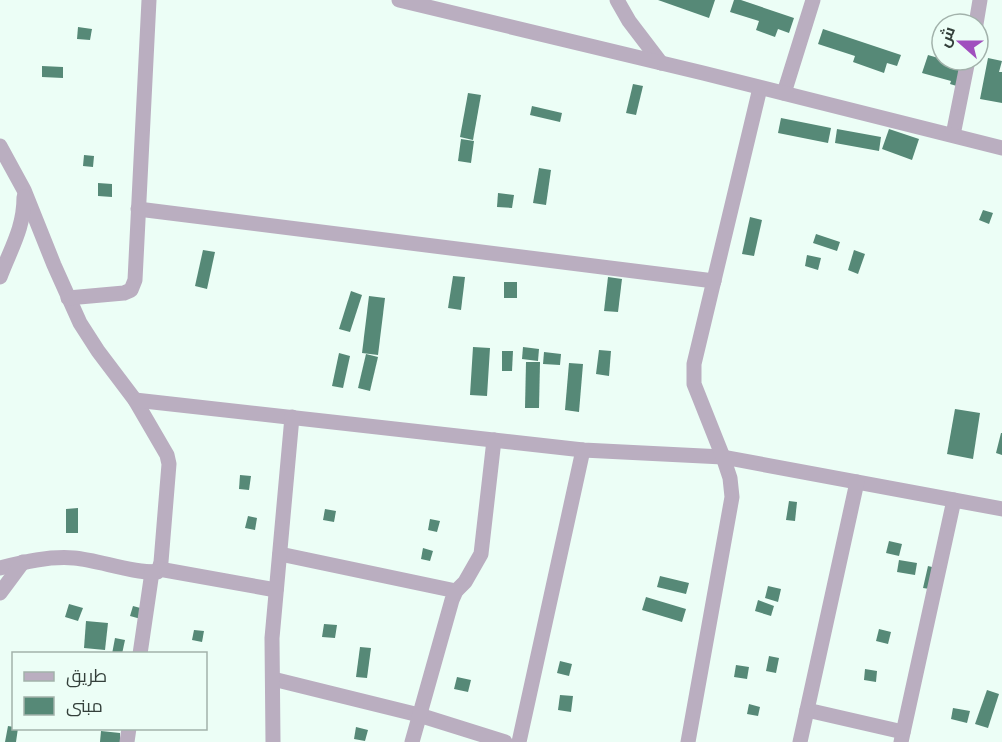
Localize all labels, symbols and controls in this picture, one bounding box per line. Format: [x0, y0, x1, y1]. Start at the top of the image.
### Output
north arrow [930, 12, 990, 72]
text: ش [933, 23, 959, 50]
legend [12, 652, 207, 730]
text: طريق [66, 664, 107, 688]
text: مبنى [66, 694, 103, 717]

